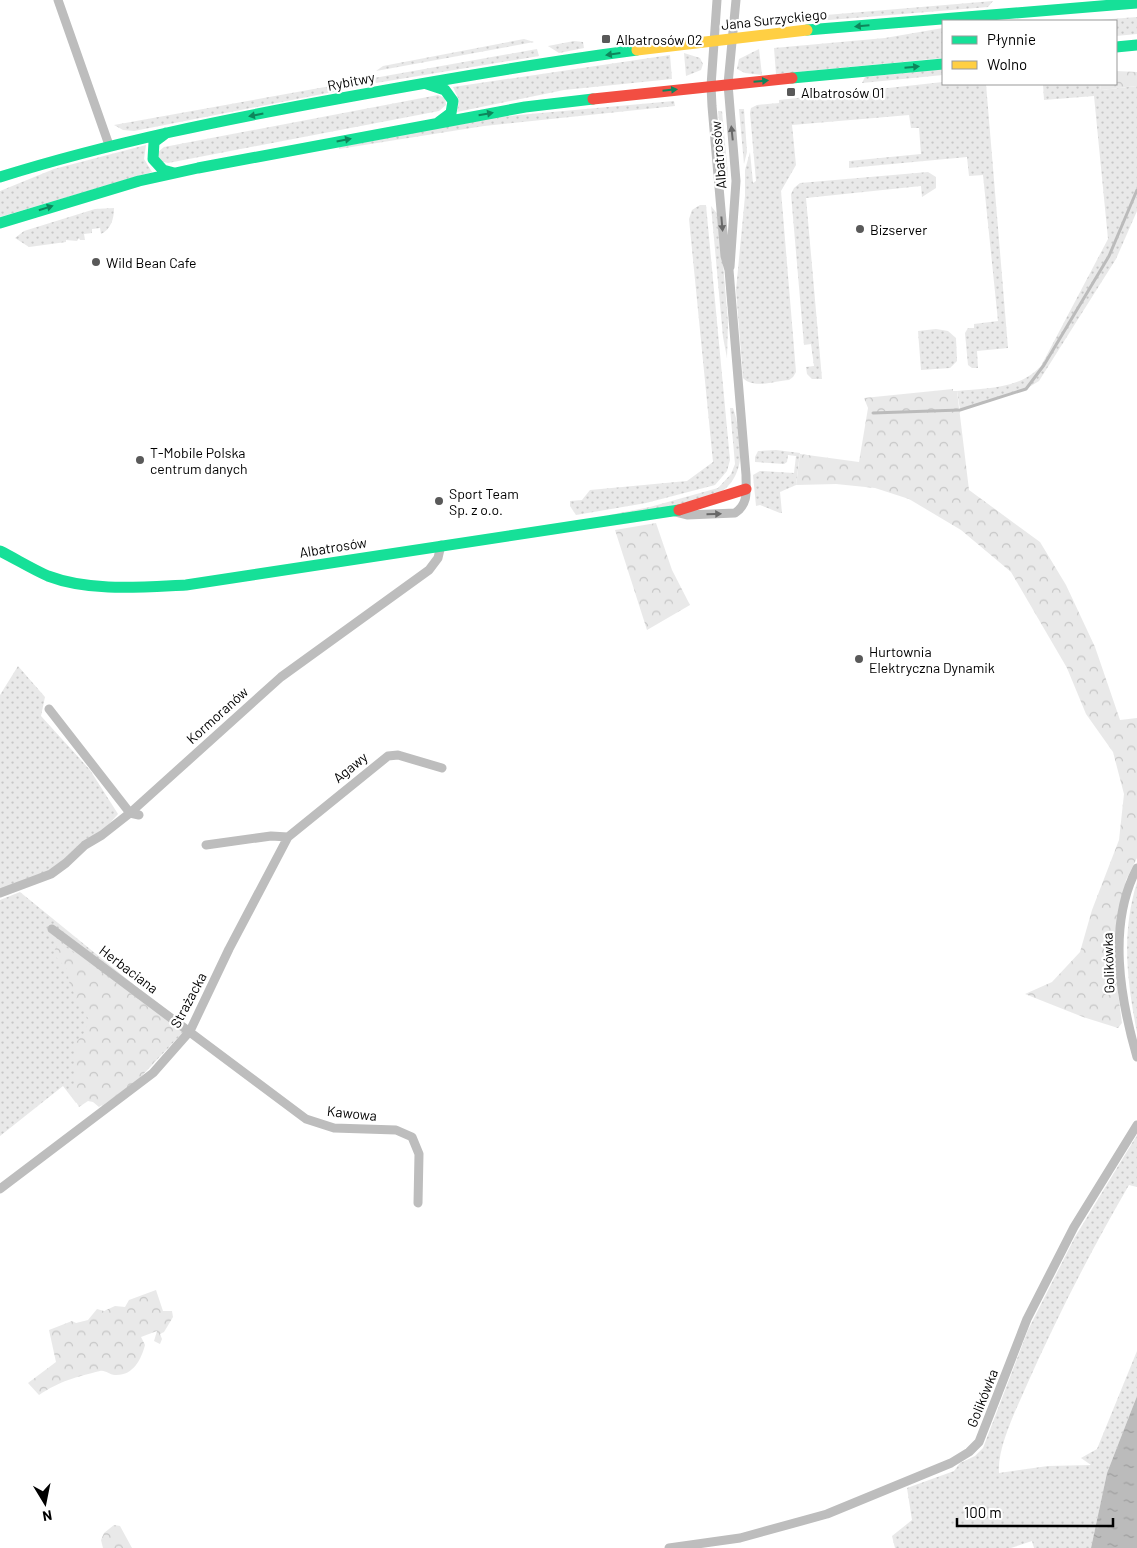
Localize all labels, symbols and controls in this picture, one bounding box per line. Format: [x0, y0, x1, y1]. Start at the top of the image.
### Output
street label: Jana Surzyckiego [720, 5, 828, 33]
legend [942, 20, 1117, 85]
one-way arrow [854, 22, 870, 30]
text: Płynnie [987, 30, 1036, 48]
place label: Albatrosów 02 [616, 31, 703, 48]
marker: Albatrosów 02 [600, 33, 612, 45]
one-way arrow [604, 50, 620, 58]
text: Wolno [987, 55, 1027, 73]
one-way arrow [904, 63, 920, 71]
street label: Rybitwy [326, 68, 377, 94]
one-way arrow [753, 77, 769, 85]
place label: Albatrosów 01 [801, 84, 885, 101]
one-way arrow [662, 86, 678, 94]
marker: Albatrosów 01 [785, 86, 797, 98]
one-way arrow [478, 109, 494, 117]
one-way arrow [247, 111, 263, 119]
street label: Albatrosów [707, 120, 729, 190]
one-way arrow [728, 124, 736, 140]
one-way arrow [337, 135, 353, 143]
one-way arrow [39, 204, 54, 211]
one-way arrow [719, 216, 727, 232]
place label: Bizserver [870, 221, 927, 238]
marker: Bizserver [854, 223, 866, 235]
place label: Wild Bean Cafe [106, 254, 196, 271]
marker: Wild Bean Cafe [90, 256, 102, 268]
place label: T‑Mobile Polska centrum danych [150, 444, 248, 477]
marker: T‑Mobile Polska centrum danych [134, 454, 146, 466]
place label: Sport Team Sp. z o.o. [449, 485, 519, 518]
marker: Sport Team Sp. z o.o. [433, 495, 445, 507]
one-way arrow [706, 509, 722, 517]
street label: Albatrosów [298, 533, 368, 561]
place label: Hurtownia Elektryczna Dynamik [869, 643, 995, 676]
marker: Hurtownia Elektryczna Dynamik [853, 653, 865, 665]
street label: Kormoranów [183, 683, 251, 747]
street label: Agawy [329, 748, 371, 786]
street label: Golikówka [1098, 932, 1118, 994]
street label: Herbaciana [96, 941, 162, 997]
street label: Strażacka [166, 969, 210, 1031]
street label: Kawowa [326, 1102, 378, 1124]
street label: Golikówka [963, 1366, 1001, 1430]
north arrow [20, 1478, 70, 1528]
scale bar [957, 1496, 1113, 1528]
text: 100 m [964, 1503, 1002, 1521]
text: N [41, 1507, 53, 1525]

